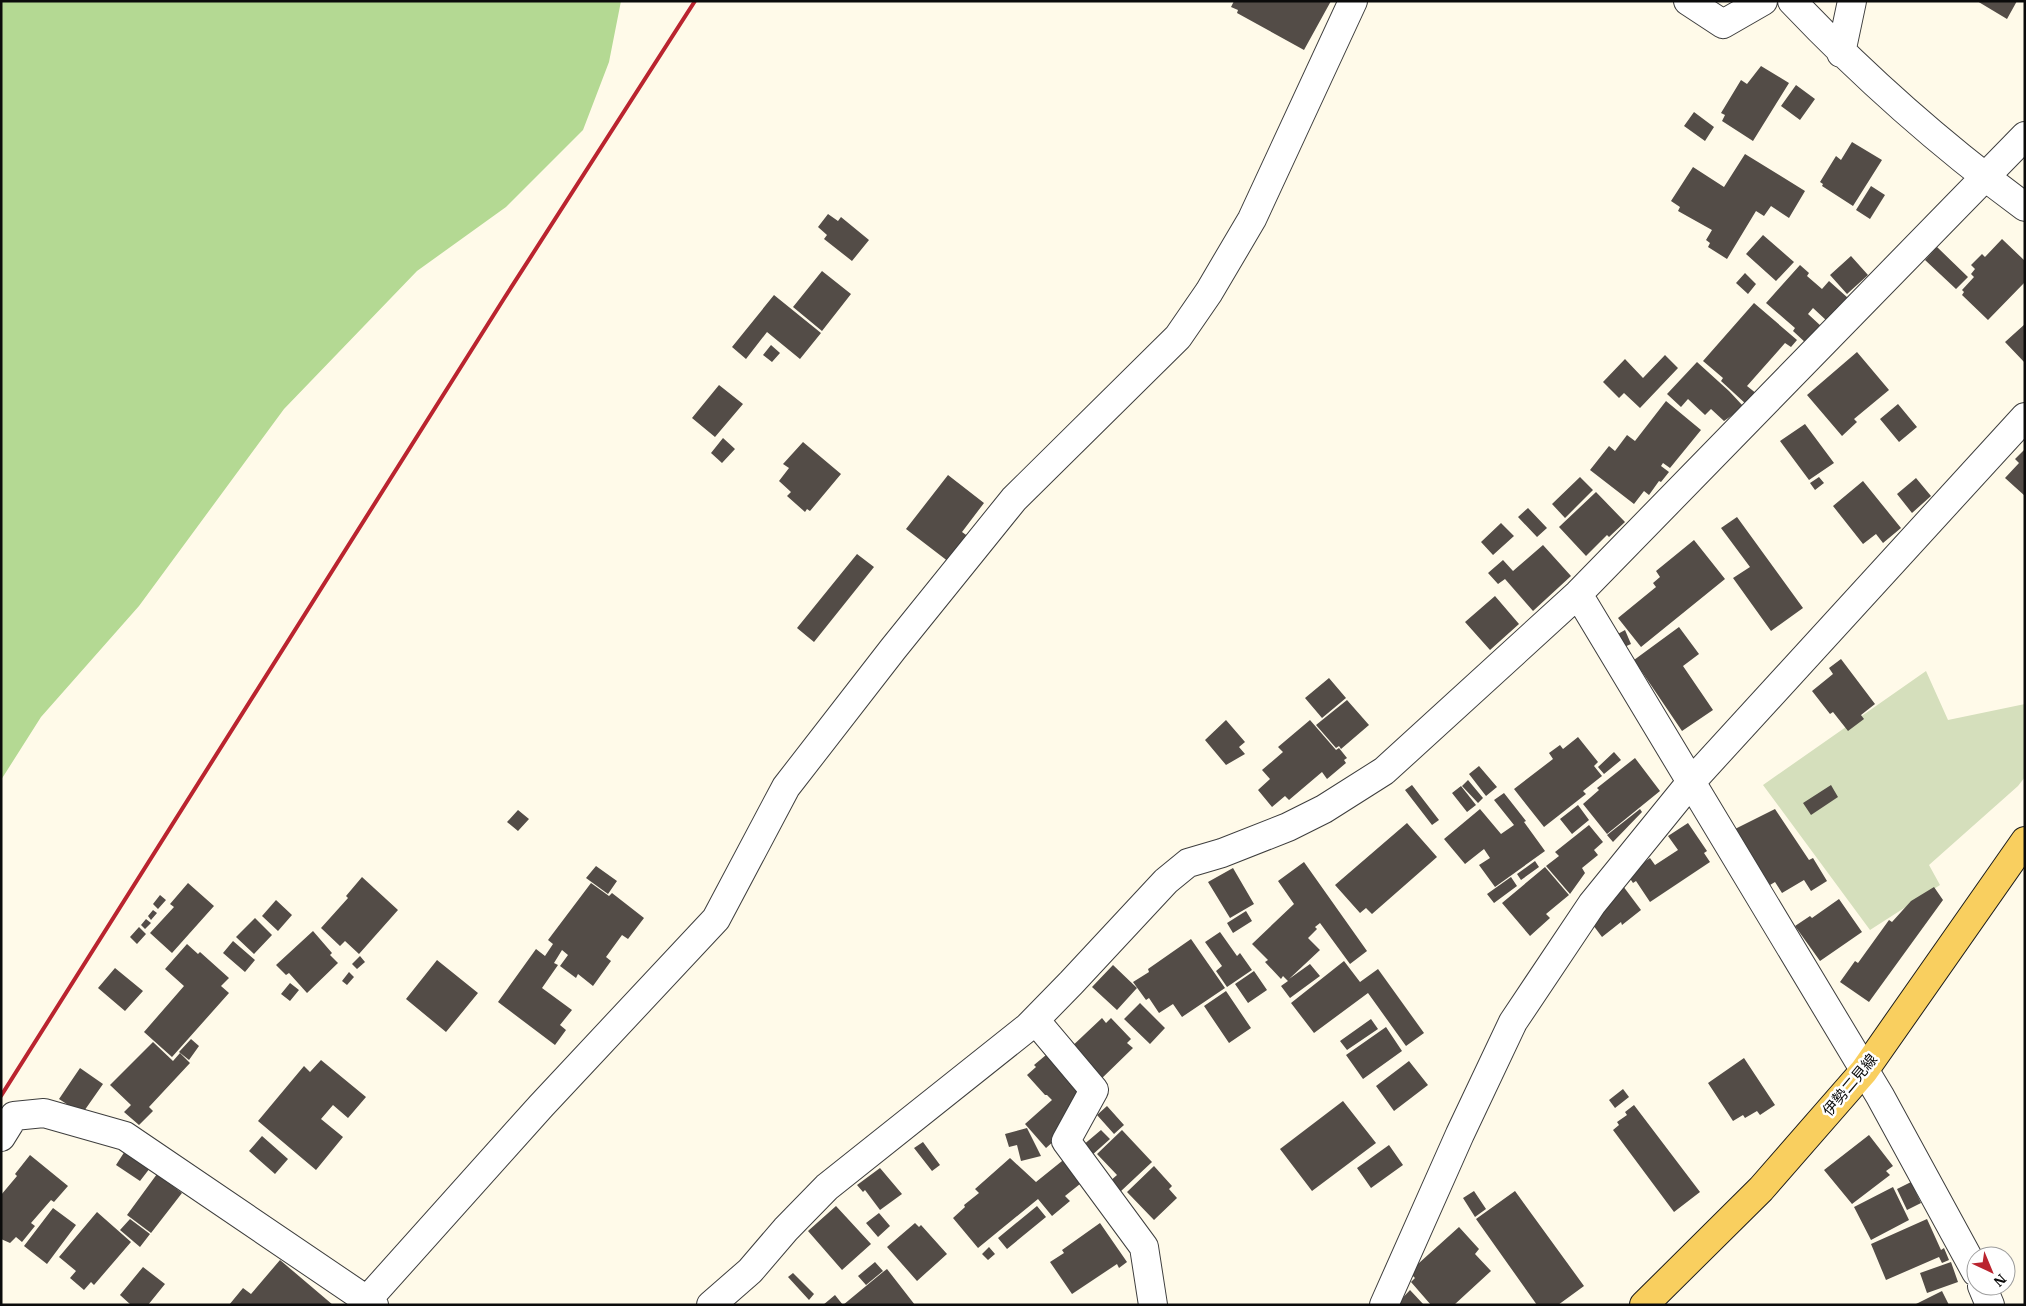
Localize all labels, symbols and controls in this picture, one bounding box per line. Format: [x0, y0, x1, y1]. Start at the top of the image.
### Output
street label: 伊勢二見線 [1818, 1050, 1881, 1120]
north arrow [1966, 1246, 2016, 1296]
text: N [1990, 1270, 2010, 1291]

